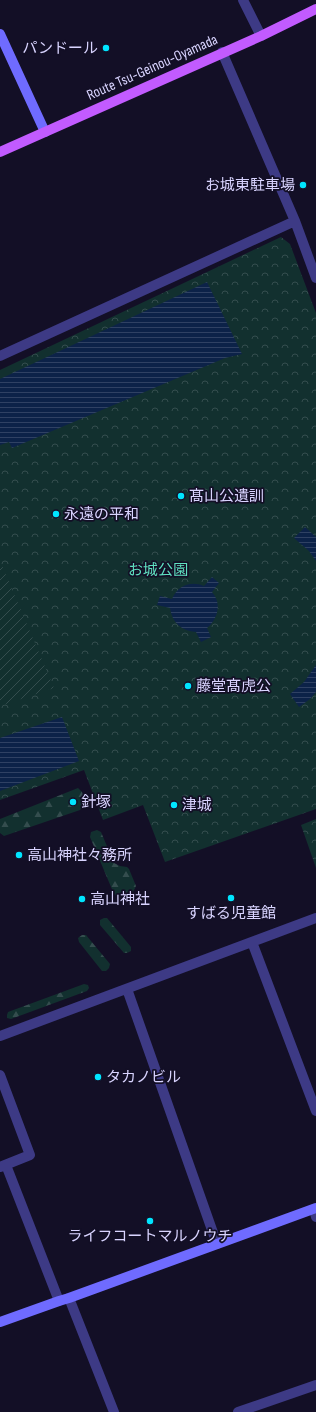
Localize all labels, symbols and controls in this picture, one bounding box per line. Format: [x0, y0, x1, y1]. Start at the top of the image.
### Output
street label: Route Tsu-Geinou-Oyamada [84, 30, 221, 105]
place label: パンドール [22, 39, 98, 58]
marker: パンドール [101, 43, 111, 53]
place label: お城東駐車場 [205, 176, 295, 195]
marker: お城東駐車場 [298, 180, 308, 190]
place label: 髙山公遺訓 [189, 487, 264, 506]
marker: 髙山公遺訓 [176, 491, 186, 501]
place label: 永遠の平和 [64, 505, 139, 524]
marker: 永遠の平和 [51, 509, 61, 519]
park label: お城公園 [128, 561, 188, 580]
place label: 藤堂髙虎公 [196, 677, 271, 696]
marker: 藤堂髙虎公 [183, 681, 193, 691]
place label: 針塚 [81, 793, 111, 812]
place label: 津城 [182, 796, 212, 815]
marker: 針塚 [68, 797, 78, 807]
marker: 津城 [169, 800, 179, 810]
place label: 高山神社々務所 [27, 846, 132, 865]
marker: 高山神社々務所 [14, 850, 24, 860]
place label: 高山神社 [90, 890, 150, 909]
marker: すばる児童館 [226, 893, 236, 903]
marker: 高山神社 [77, 894, 87, 904]
place label: すばる児童館 [186, 904, 276, 923]
place label: タカノビル [106, 1068, 181, 1087]
marker: タカノビル [93, 1072, 103, 1082]
marker: ライフコートマルノウチ [145, 1216, 155, 1226]
place label: ライフコートマルノウチ [67, 1227, 233, 1246]

